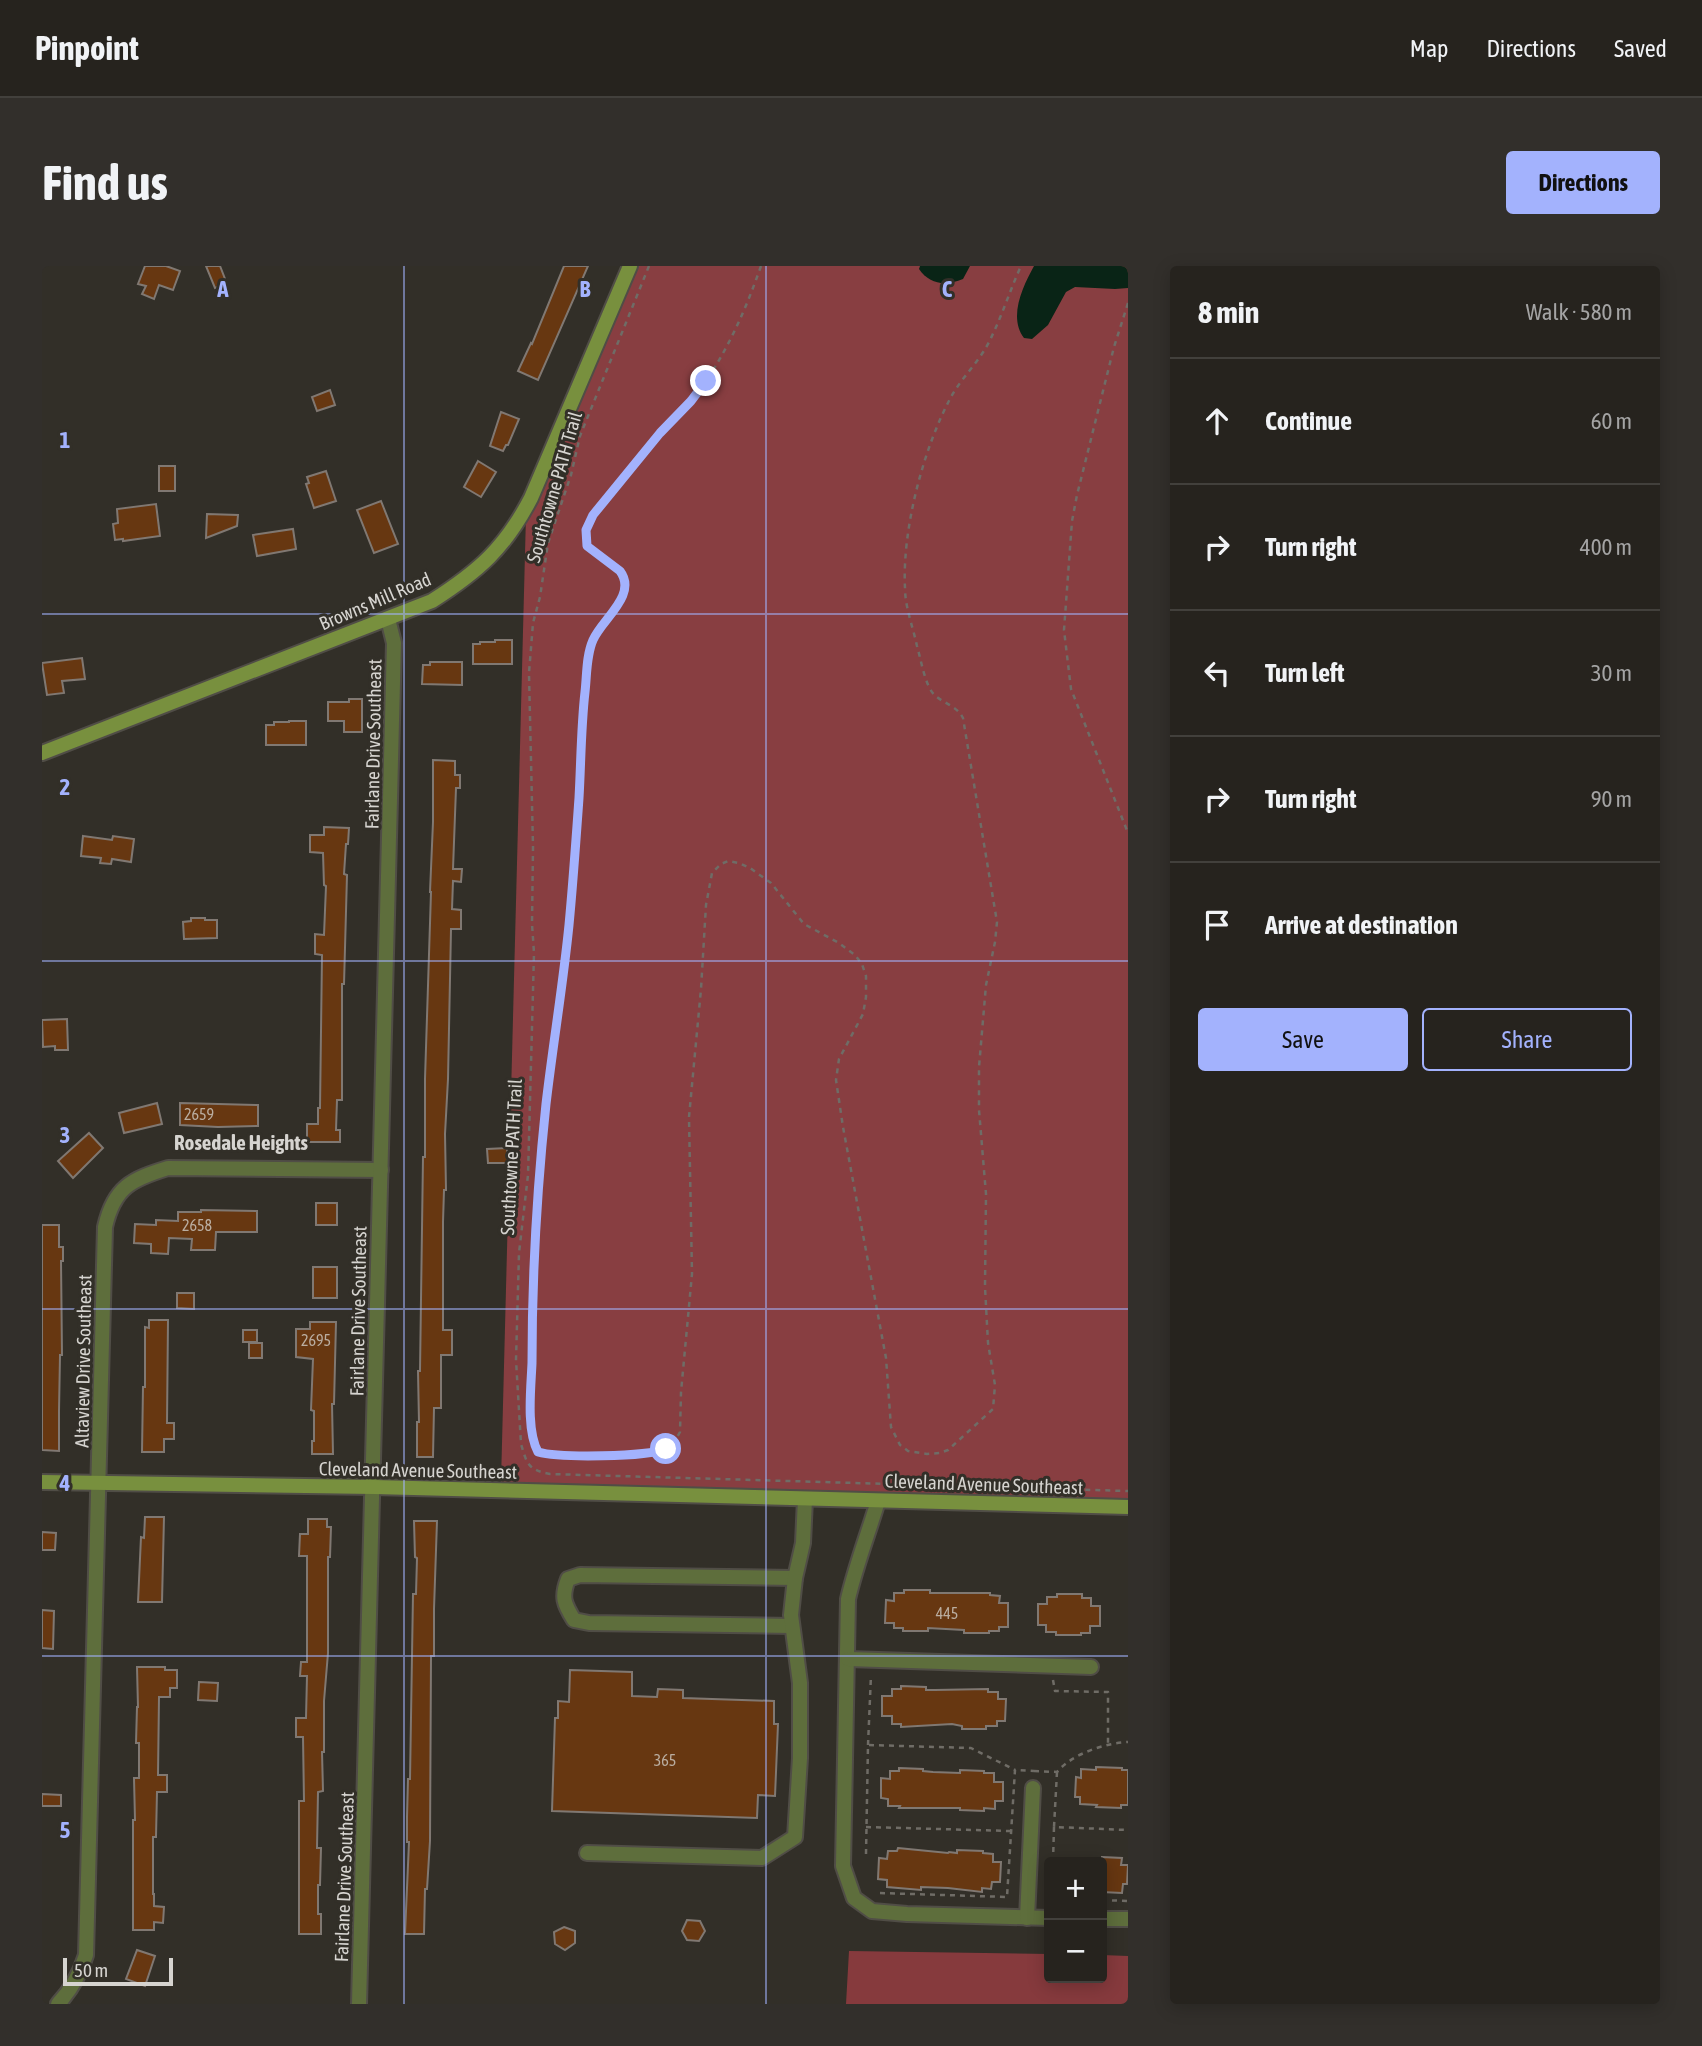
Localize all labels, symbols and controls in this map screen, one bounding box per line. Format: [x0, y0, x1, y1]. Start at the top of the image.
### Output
text: Pinpoint [35, 29, 139, 67]
text: Map [1410, 35, 1448, 62]
text: Directions [1486, 35, 1576, 62]
text: Saved [1614, 35, 1667, 62]
button: Directions [1506, 151, 1660, 214]
text: Find us [42, 154, 168, 210]
text: A [216, 276, 229, 302]
text: B [580, 276, 591, 302]
text: C [942, 276, 953, 302]
text: 8 min [1198, 295, 1259, 329]
text: Walk · 580 m [1526, 299, 1632, 325]
route end [690, 365, 721, 396]
icon: ahead [1198, 402, 1236, 440]
text: Continue [1265, 406, 1352, 436]
text: 60 m [1591, 408, 1632, 434]
street label: Southtowne PATH Trail [522, 409, 586, 565]
text: 1 [60, 427, 71, 453]
icon: right [1198, 528, 1236, 566]
text: Turn right [1265, 532, 1356, 562]
text: 400 m [1580, 534, 1632, 560]
street label: Browns Mill Road [316, 568, 434, 634]
icon: left [1198, 654, 1236, 692]
text: Turn left [1265, 658, 1345, 688]
street label: Fairlane Drive Southeast [361, 659, 385, 829]
text: 30 m [1591, 660, 1632, 686]
text: 2 [60, 774, 70, 800]
icon: right [1198, 780, 1236, 818]
text: Turn right [1265, 784, 1356, 814]
text: 90 m [1591, 786, 1632, 812]
icon: arrive [1198, 906, 1236, 944]
text: Arrive at destination [1265, 910, 1458, 940]
button: Save [1198, 1008, 1408, 1071]
button: Share [1422, 1008, 1632, 1071]
street label: Southtowne PATH Trail [496, 1078, 526, 1236]
house number: 2659 [184, 1105, 214, 1123]
text: 3 [60, 1122, 70, 1148]
district label: Rosedale Heights [174, 1130, 309, 1154]
house number: 2658 [182, 1216, 212, 1234]
street label: Fairlane Drive Southeast [346, 1226, 370, 1396]
street label: Altaview Drive Southeast [70, 1274, 96, 1448]
house number: 2695 [301, 1331, 331, 1349]
route start [650, 1433, 681, 1464]
street label: Cleveland Avenue Southeast [319, 1457, 517, 1483]
text: 4 [59, 1470, 71, 1496]
street label: Cleveland Avenue Southeast [884, 1470, 1084, 1498]
house number: 445 [936, 1604, 958, 1622]
house number: 365 [654, 1751, 676, 1769]
street label: Fairlane Drive Southeast [330, 1792, 358, 1962]
text: 5 [60, 1817, 71, 1843]
map controls [1044, 1857, 1107, 1983]
button: + [1044, 1857, 1107, 1920]
button: − [1044, 1920, 1107, 1983]
scale bar [63, 1955, 173, 1987]
text: 50 m [74, 1959, 108, 1981]

